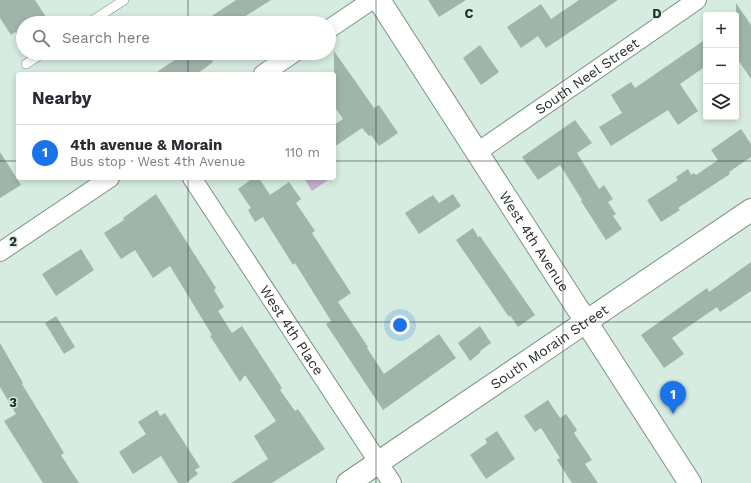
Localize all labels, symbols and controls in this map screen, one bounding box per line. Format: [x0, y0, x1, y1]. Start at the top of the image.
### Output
text: C [465, 6, 474, 21]
text: D [652, 6, 662, 21]
map controls [703, 12, 739, 120]
button: + [703, 12, 739, 48]
search box [16, 16, 336, 60]
icon: search [30, 27, 52, 49]
text: Search here [62, 29, 150, 47]
street label: South Neel Street [532, 35, 642, 118]
button: − [703, 48, 739, 84]
button: layers [703, 84, 739, 120]
text: Nearby [32, 88, 91, 108]
text: 4th avenue & Morain [70, 136, 222, 154]
text: 1 [42, 145, 48, 160]
text: 110 m [285, 145, 320, 160]
text: Bus stop · West 4th Avenue [70, 154, 245, 169]
street label: West 4th Avenue [496, 188, 572, 294]
text: 2 [9, 234, 17, 249]
street label: West 4th Place [257, 282, 327, 378]
street label: South Morain Street [487, 301, 611, 392]
your location [390, 315, 410, 335]
pin: 1 [660, 381, 686, 414]
text: 3 [9, 395, 17, 410]

